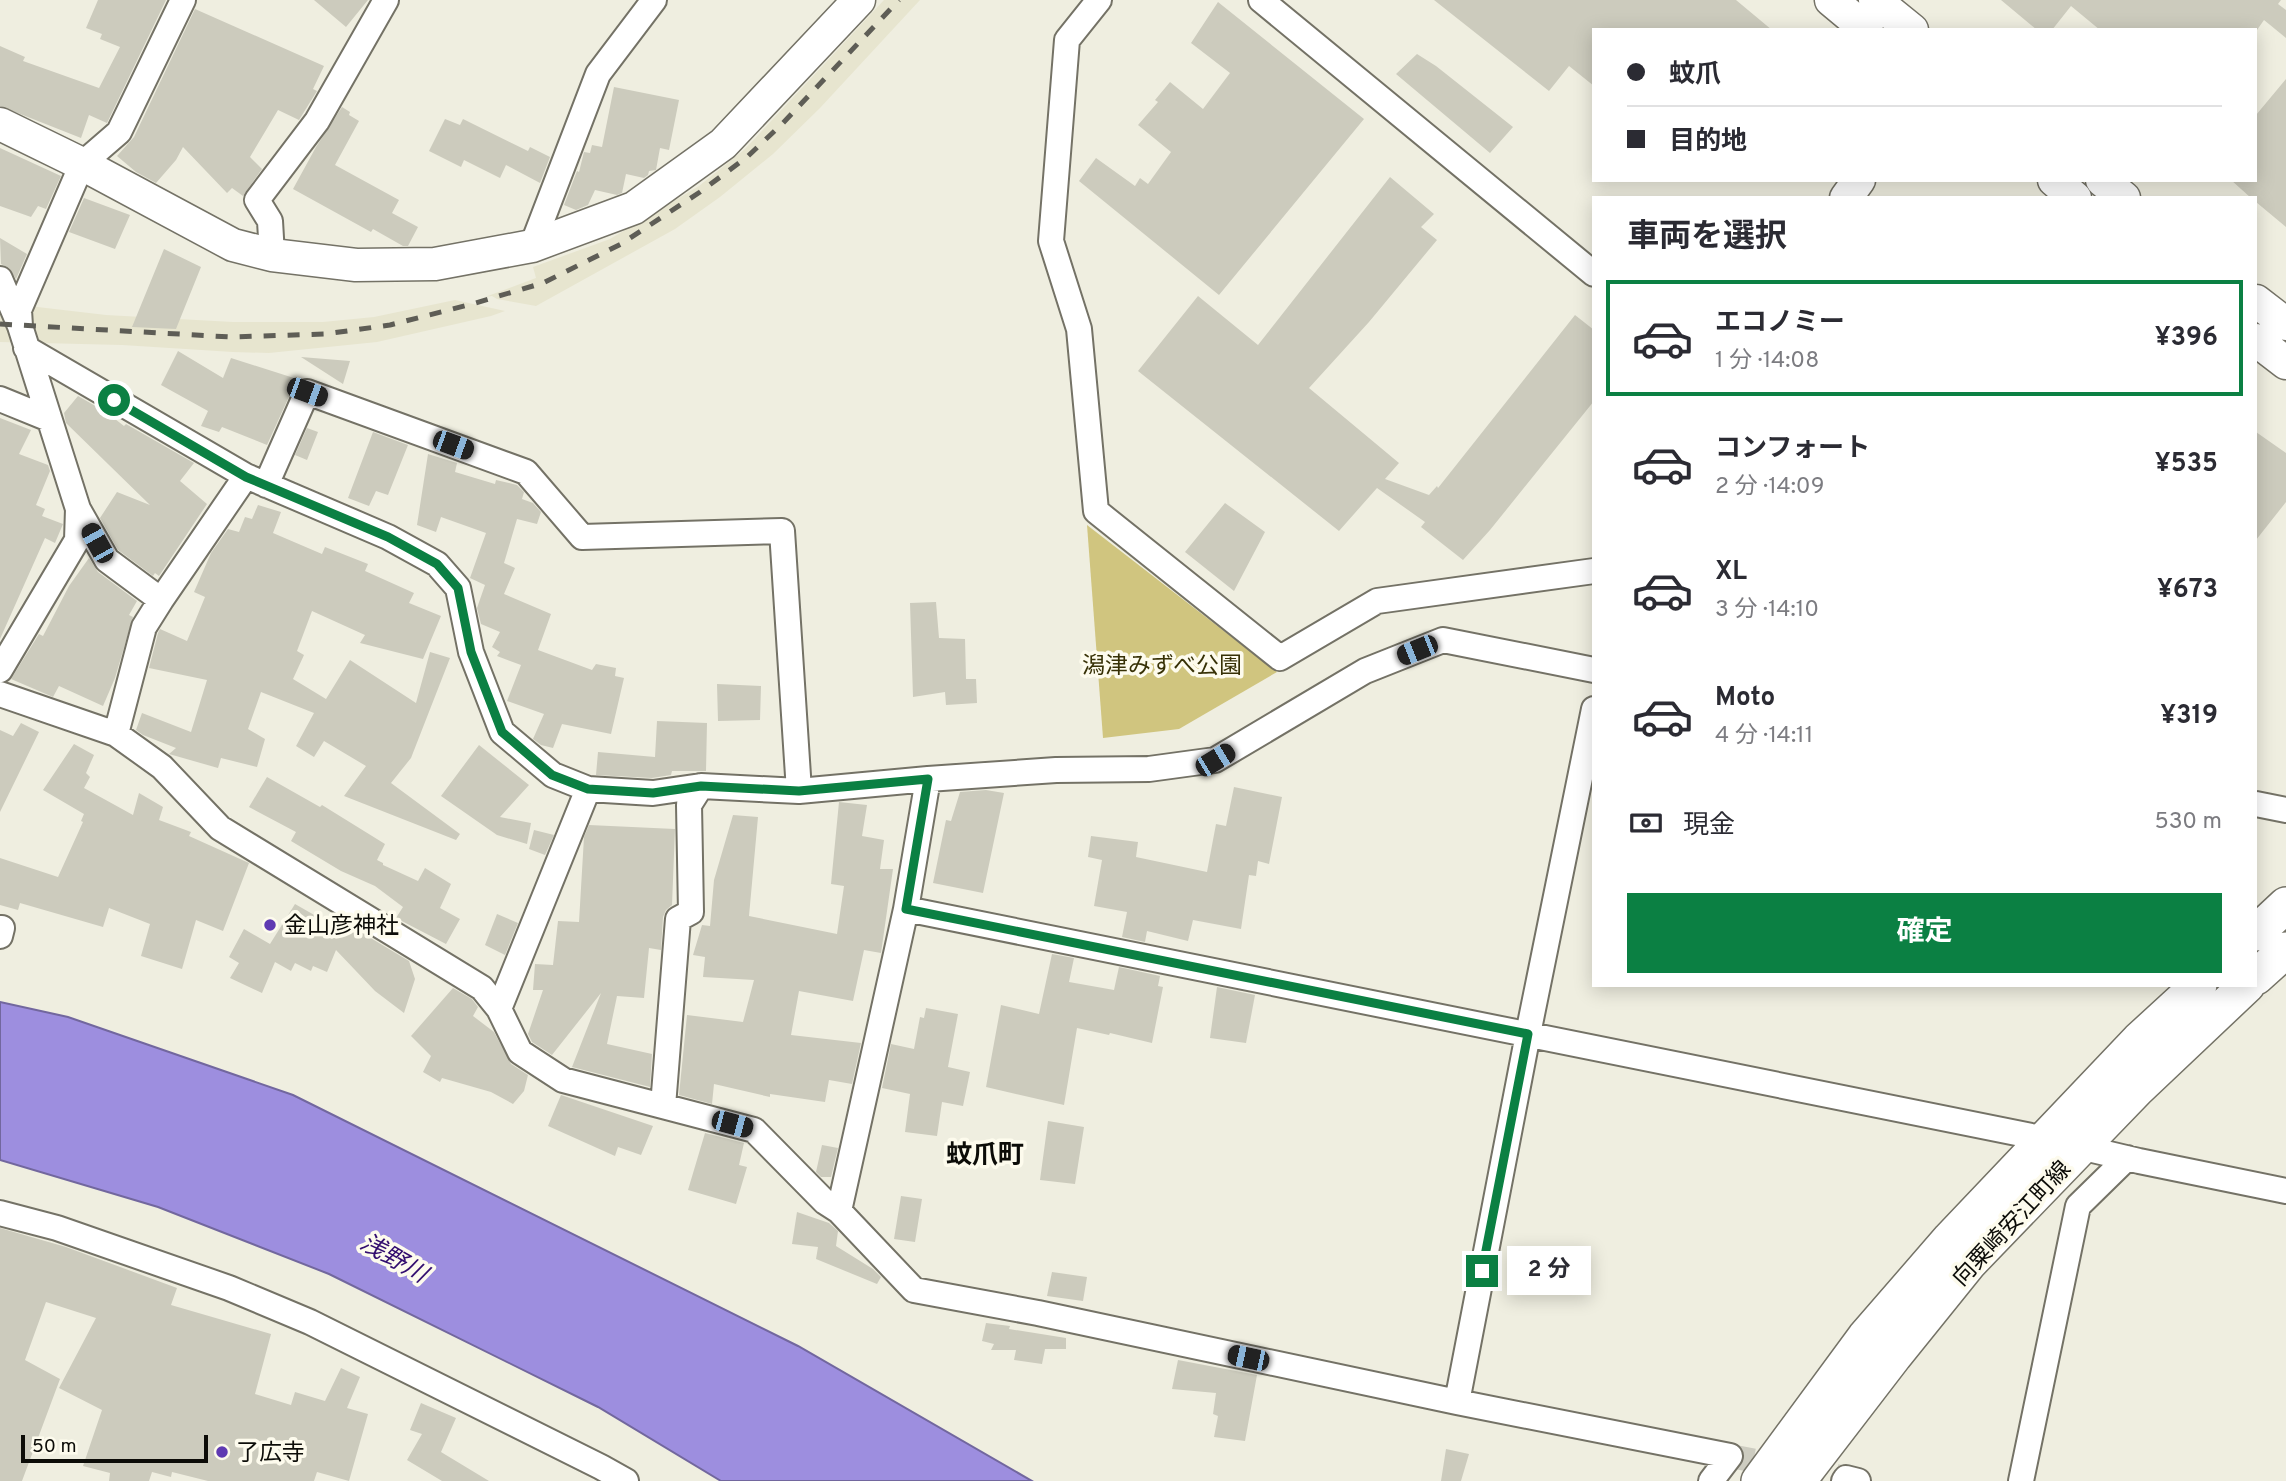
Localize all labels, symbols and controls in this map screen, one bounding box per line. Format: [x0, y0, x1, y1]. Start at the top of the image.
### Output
text: 蚊爪 [1669, 59, 1721, 92]
text: 目的地 [1669, 126, 1747, 159]
text: 車両を選択 [1627, 218, 1787, 258]
icon: car [1631, 307, 1694, 370]
text: エコノミー [1715, 307, 1845, 340]
text: ¥396 [2155, 322, 2218, 355]
text: 1 分 · 14:08 [1715, 347, 1819, 376]
car [284, 375, 331, 409]
route start [98, 384, 130, 416]
car [430, 428, 477, 462]
icon: car [1631, 433, 1694, 496]
text: コンフォート [1715, 433, 1870, 466]
text: ¥535 [2155, 448, 2218, 481]
text: 2 分 · 14:09 [1715, 473, 1824, 502]
car [78, 520, 117, 566]
text: XL [1715, 556, 1747, 589]
icon: car [1631, 559, 1694, 622]
text: ¥673 [2157, 574, 2218, 607]
text: 3 分 · 14:10 [1715, 596, 1819, 625]
car [1394, 632, 1441, 668]
park label: 潟津みずべ公園 [1082, 653, 1242, 682]
text: Moto [1715, 682, 1775, 715]
icon: car [1631, 685, 1694, 748]
text: ¥319 [2160, 700, 2218, 733]
text: 4 分 · 14:11 [1715, 722, 1813, 751]
car [1192, 740, 1239, 780]
icon: cash [1627, 804, 1665, 842]
text: 530 m [2154, 808, 2222, 837]
text: 現金 [1683, 810, 1735, 843]
button: 確定 [1627, 893, 2222, 973]
place label: 金山彦神社 [284, 913, 399, 942]
marker: 金山彦神社 [262, 917, 278, 933]
car [709, 1108, 756, 1140]
district label: 蚊爪町 [946, 1140, 1024, 1173]
street label: 向粟崎安江町線 [1947, 1156, 2078, 1293]
water label: 浅野川 [354, 1229, 434, 1292]
callout: 2 分 [1506, 1246, 1590, 1296]
route end [1466, 1255, 1498, 1287]
text: 2 分 [1528, 1256, 1570, 1285]
car [1226, 1343, 1271, 1373]
scale bar [21, 1432, 208, 1464]
text: 50 m [32, 1435, 77, 1459]
place label: 了広寺 [236, 1440, 305, 1469]
marker: 了広寺 [214, 1444, 230, 1460]

